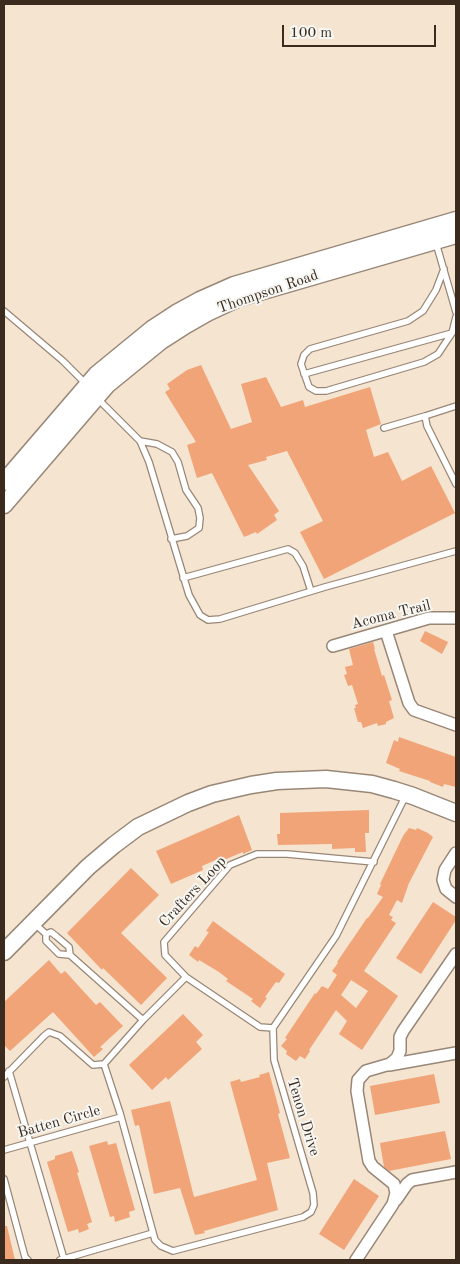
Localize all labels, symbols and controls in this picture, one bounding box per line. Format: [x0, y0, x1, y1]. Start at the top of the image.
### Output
scale bar [285, 15, 439, 47]
text: 100 m [290, 26, 332, 41]
street label: Thompson Road [215, 266, 321, 318]
street label: Acoma Trail [349, 596, 433, 634]
street label: Crafters Loop [156, 853, 230, 931]
street label: Tenon Drive [283, 1076, 323, 1158]
street label: Batten Circle [16, 1102, 102, 1142]

